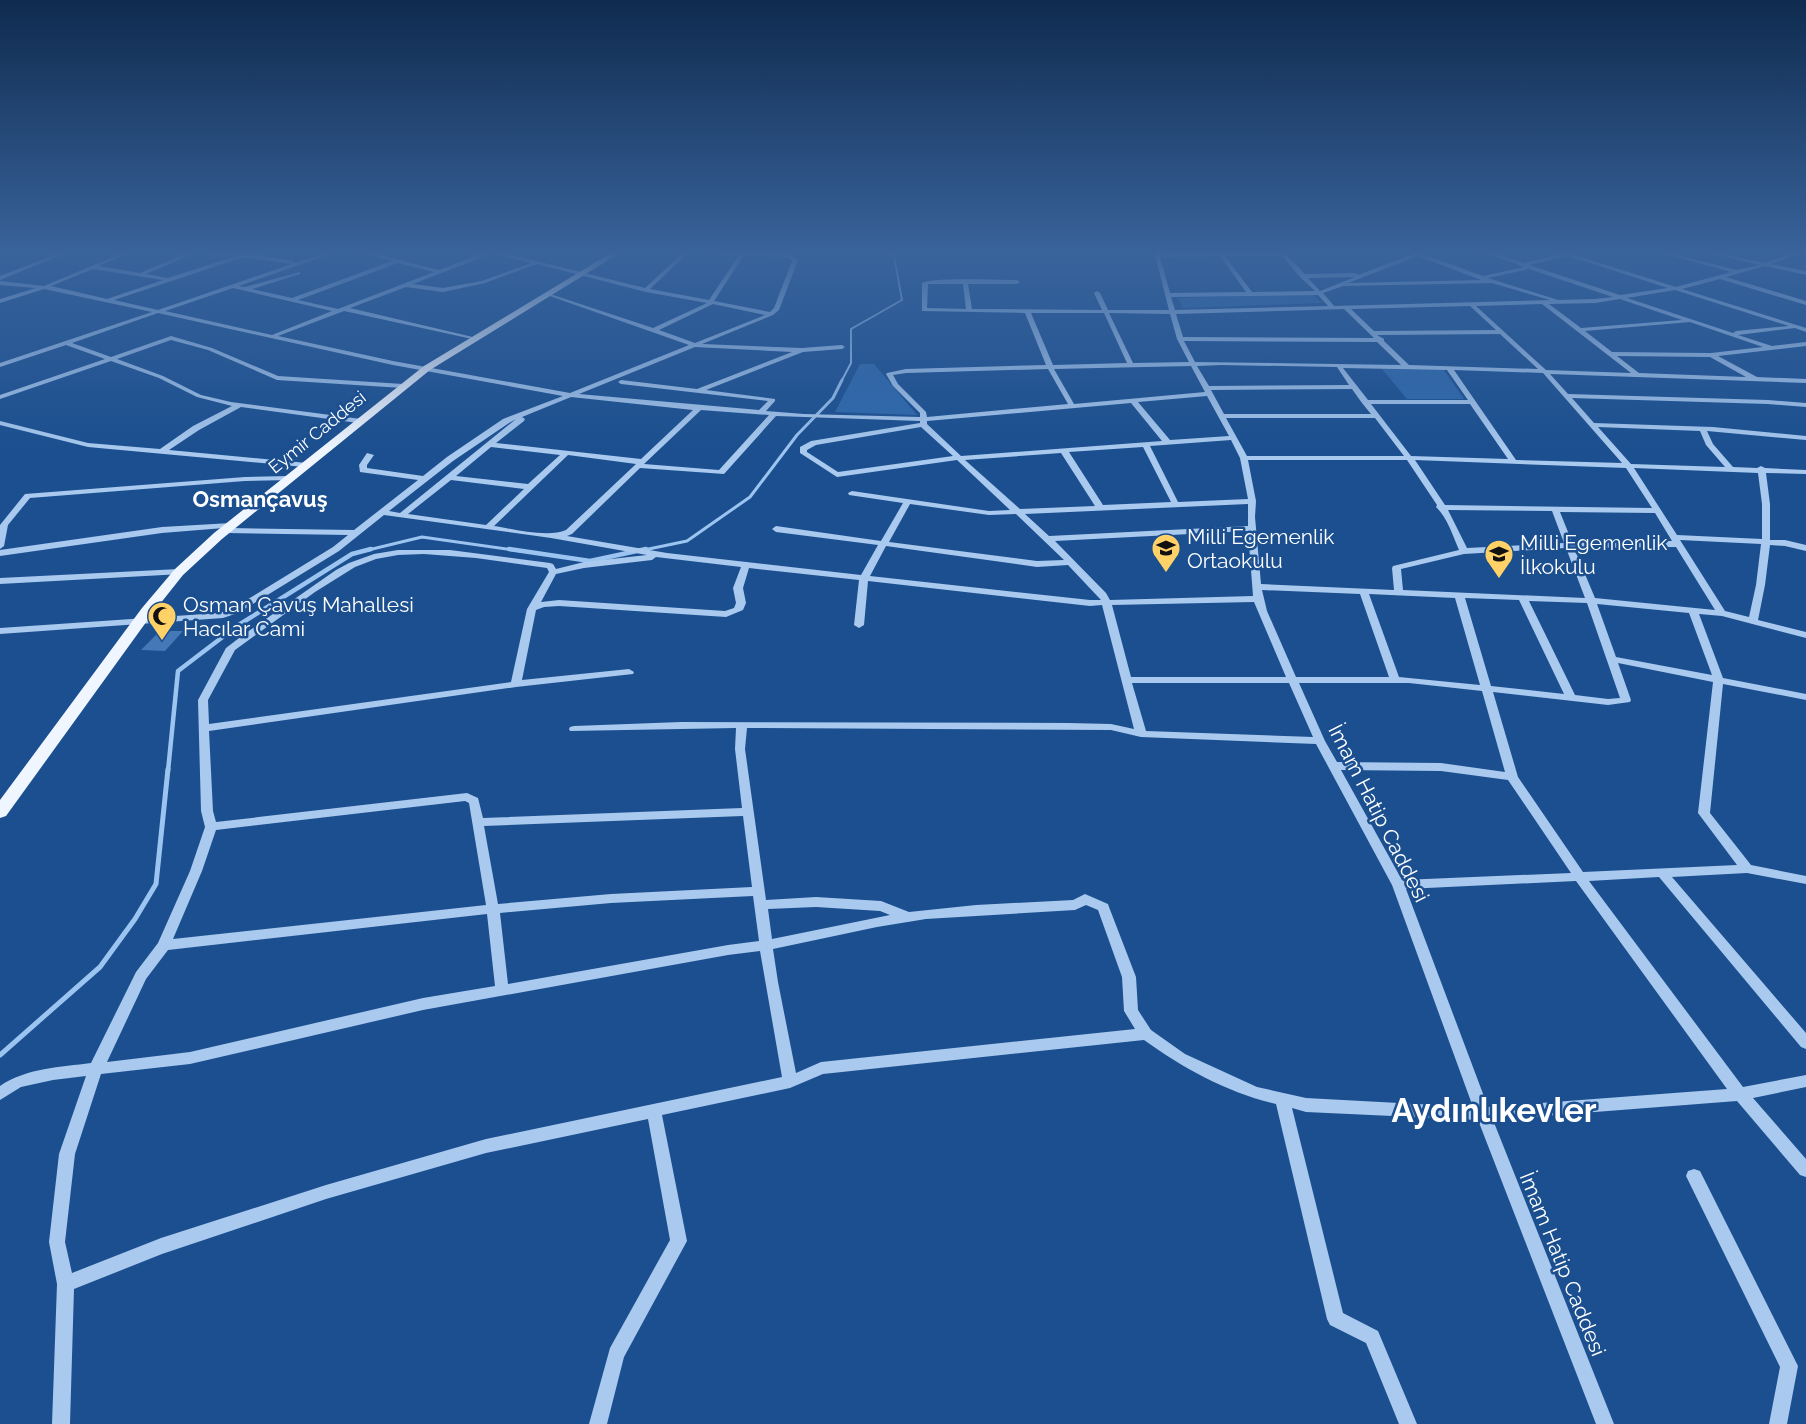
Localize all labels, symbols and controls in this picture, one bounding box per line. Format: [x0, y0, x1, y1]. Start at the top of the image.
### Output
street label: Eymir Caddesi [264, 386, 370, 478]
district label: Osmançavuş [192, 486, 328, 512]
place label: Milli Egemenlik Ortaokulu [1187, 524, 1334, 573]
place label: Milli Egemenlik İlkokulu [1520, 530, 1667, 579]
school or university icon: Milli Egemenlik Ortaokulu [1150, 532, 1182, 574]
school or university icon: Milli Egemenlik İlkokulu [1483, 538, 1515, 580]
place label: Osman Çavuş Mahallesi Hacılar Cami [183, 592, 414, 641]
mosque icon: Osman Çavuş Mahallesi Hacılar Cami [146, 600, 178, 642]
street label: İmam Hatip Caddesi [1323, 720, 1435, 906]
district label: Aydınlıkevler [1391, 1091, 1597, 1130]
street label: İmam Hatip Caddesi [1515, 1168, 1611, 1360]

